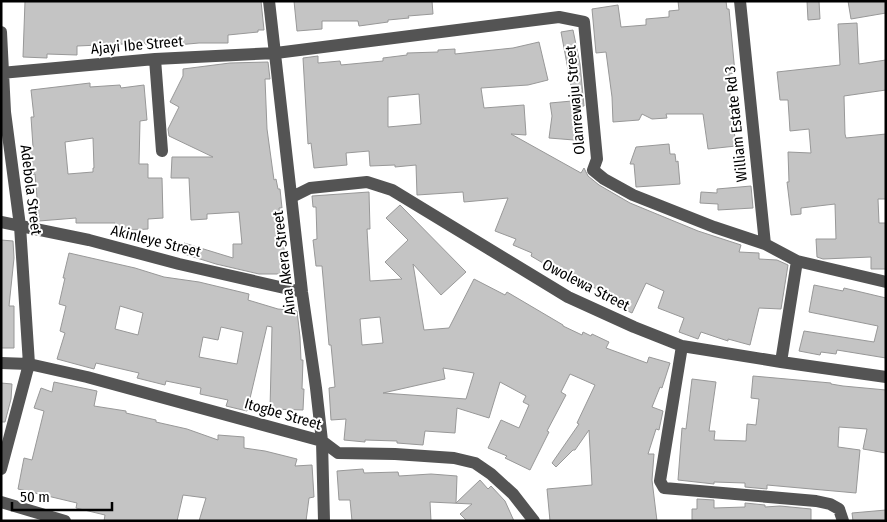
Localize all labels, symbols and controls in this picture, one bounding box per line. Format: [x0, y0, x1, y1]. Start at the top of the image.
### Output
street label: Ajayi Ibe Street [90, 32, 184, 58]
street label: Olanrewaju Street [561, 45, 589, 155]
street label: William Estate Rd 3 [721, 65, 751, 183]
street label: Adebola Street [17, 144, 45, 236]
street label: Aina Akera Street [269, 210, 299, 316]
street label: Akinleye Street [109, 221, 203, 261]
street label: Owolewa Street [539, 255, 633, 315]
street label: Itogbe Street [242, 394, 324, 434]
scale bar [12, 480, 112, 512]
text: 50 m [20, 488, 50, 506]

